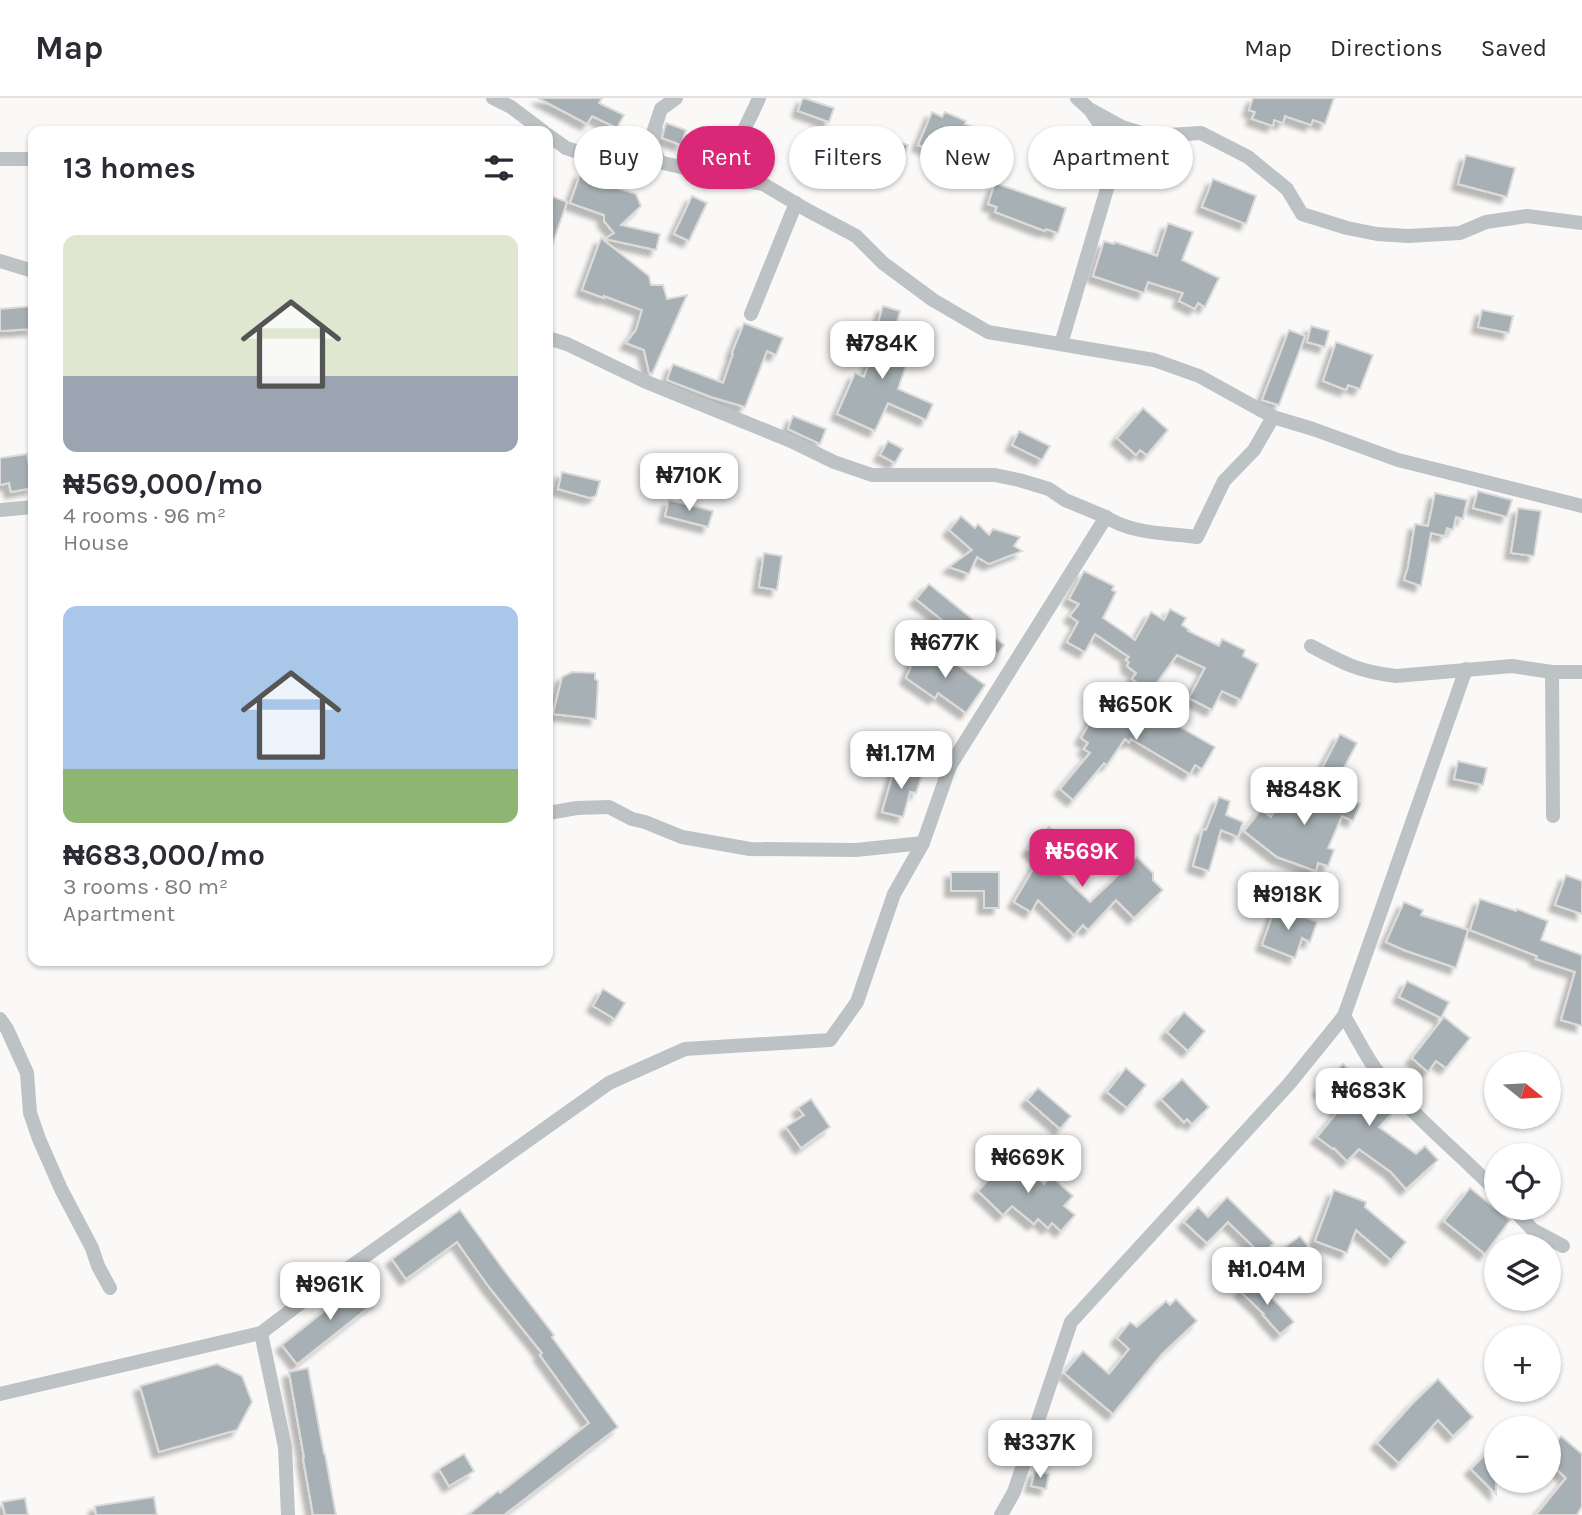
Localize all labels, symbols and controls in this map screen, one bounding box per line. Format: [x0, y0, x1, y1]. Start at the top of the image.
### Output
text: Map [35, 29, 103, 67]
text: Map [1244, 34, 1292, 62]
text: Directions [1330, 34, 1443, 62]
text: Saved [1481, 34, 1547, 62]
chip: Buy [574, 126, 663, 189]
chip: Rent [677, 126, 775, 189]
chip: Filters [789, 126, 906, 189]
chip: New [920, 126, 1014, 189]
chip: Apartment [1028, 126, 1193, 189]
icon: filters [480, 149, 518, 187]
text: 13 homes [63, 150, 196, 186]
icon: home [228, 281, 354, 407]
pin: ₦784K [833, 322, 931, 381]
text: ₦784K [846, 330, 918, 357]
pin: ₦710K [640, 454, 738, 513]
text: ₦710K [656, 462, 722, 489]
text: ₦569,000/mo [63, 466, 263, 502]
text: 4 rooms · 96 m² [63, 502, 226, 529]
text: House [63, 529, 129, 556]
pin: ₦677K [896, 620, 994, 680]
text: ₦677K [911, 629, 979, 656]
icon: home [228, 652, 354, 778]
pin: ₦650K [1087, 682, 1185, 742]
text: ₦650K [1099, 691, 1173, 718]
pin: ₦1.17M [844, 732, 958, 791]
text: ₦1.17M [866, 740, 936, 767]
pin: ₦848K [1255, 768, 1353, 827]
text: ₦848K [1266, 776, 1342, 803]
pin: ₦569K [1033, 830, 1131, 889]
text: ₦683,000/mo [63, 837, 265, 873]
text: ₦569K [1045, 838, 1119, 865]
pin: ₦918K [1239, 872, 1337, 932]
text: 3 rooms · 80 m² [63, 873, 228, 900]
text: ₦918K [1254, 881, 1322, 908]
text: Apartment [63, 900, 175, 927]
north arrow [1484, 1052, 1561, 1129]
map controls [1484, 1052, 1561, 1493]
pin: ₦683K [1320, 1068, 1418, 1128]
text: ₦683K [1332, 1077, 1406, 1104]
pin: ₦669K [979, 1136, 1077, 1195]
button: locate [1484, 1143, 1561, 1220]
text: ₦669K [991, 1144, 1065, 1171]
button: layers [1484, 1234, 1561, 1311]
pin: ₦1.04M [1210, 1248, 1324, 1307]
text: ₦1.04M [1228, 1256, 1306, 1283]
pin: ₦961K [281, 1262, 379, 1322]
text: ₦961K [296, 1271, 364, 1298]
button: + [1484, 1325, 1561, 1402]
button: − [1484, 1416, 1561, 1493]
pin: ₦337K [991, 1420, 1089, 1480]
text: ₦337K [1004, 1429, 1076, 1456]

